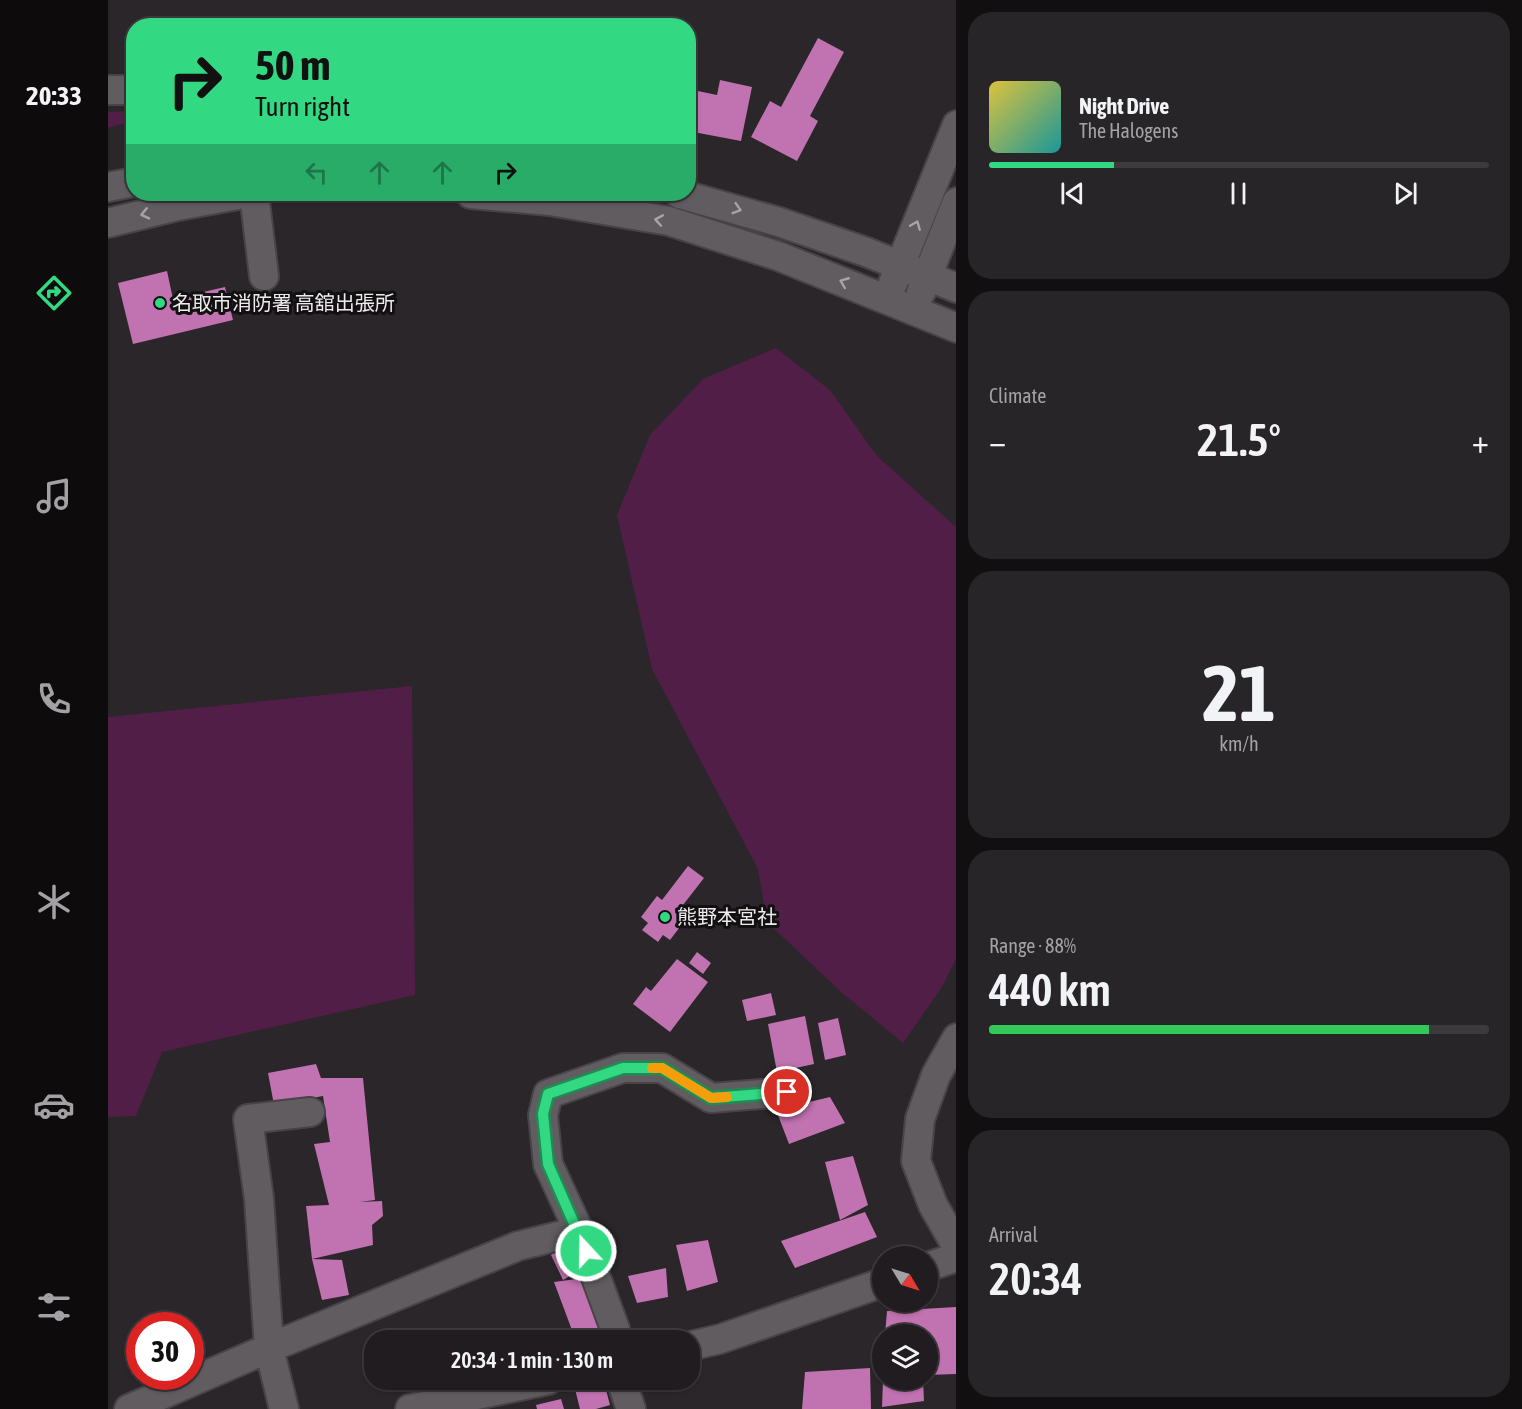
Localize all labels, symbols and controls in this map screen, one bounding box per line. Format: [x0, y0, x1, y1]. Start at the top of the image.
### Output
text: 50 m [255, 41, 330, 89]
icon: right [156, 42, 234, 120]
text: 20:33 [26, 80, 82, 111]
text: Turn right [255, 91, 350, 122]
text: Night Drive [1079, 93, 1169, 119]
text: The Halogens [1079, 119, 1178, 142]
icon: left [300, 156, 333, 189]
icon: ahead [363, 156, 396, 189]
icon: ahead [426, 156, 459, 189]
icon: right [489, 156, 522, 189]
icon: previous [1056, 177, 1089, 210]
icon: pause [1222, 177, 1255, 210]
icon: next [1389, 177, 1422, 210]
one-way arrow [731, 202, 742, 214]
one-way arrow [140, 207, 150, 220]
one-way arrow [655, 214, 665, 227]
one-way arrow [909, 220, 921, 231]
icon: directions [33, 272, 75, 314]
one-way arrow [839, 277, 850, 289]
place label: 名取市消防署 高舘出張所 [172, 291, 395, 314]
marker: 名取市消防署 高舘出張所 [153, 296, 167, 310]
text: Climate [989, 384, 1046, 407]
text: 21.5° [1197, 414, 1281, 466]
text: − [989, 422, 1006, 460]
text: + [1472, 422, 1489, 460]
icon: music [33, 475, 75, 517]
text: 21 [1202, 648, 1276, 738]
icon: phone [33, 678, 75, 720]
text: km/h [1219, 732, 1259, 755]
icon: climate [33, 881, 75, 923]
place label: 熊野本宮社 [677, 905, 777, 928]
marker: 熊野本宮社 [658, 910, 672, 924]
text: Range · 88% [989, 934, 1076, 957]
text: 440 km [989, 964, 1111, 1016]
pin [761, 1066, 812, 1117]
icon: arrive [770, 1075, 803, 1108]
icon: car [33, 1084, 75, 1126]
position arrow [554, 1219, 618, 1283]
text: Arrival [989, 1223, 1038, 1246]
north arrow [872, 1246, 938, 1312]
map controls [872, 1246, 938, 1390]
text: 20:34 [989, 1253, 1083, 1305]
icon: filters [33, 1286, 75, 1328]
speed limit sign: 30 [126, 1312, 204, 1390]
button: layers [872, 1324, 938, 1390]
text: 20:34 · 1 min · 130 m [451, 1347, 613, 1373]

